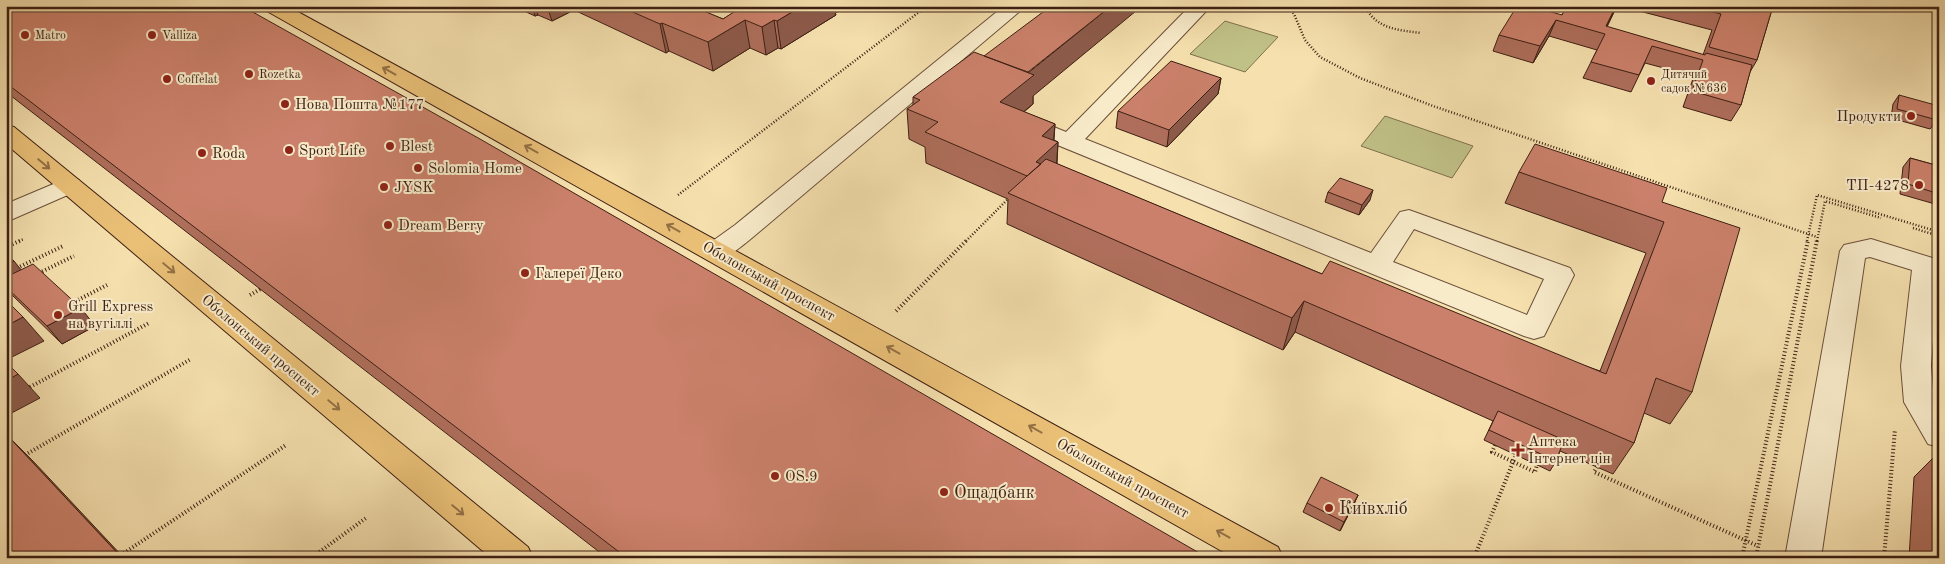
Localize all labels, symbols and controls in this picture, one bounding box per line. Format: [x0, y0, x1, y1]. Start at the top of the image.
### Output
marker: Matro [19, 29, 31, 41]
marker: Valliza [146, 29, 158, 41]
place label: Matro [35, 30, 66, 42]
place label: Valliza [162, 30, 197, 42]
one-way arrow [382, 65, 397, 75]
marker: Rozetka [243, 68, 255, 80]
place label: Rozetka [259, 69, 301, 81]
place label: Дитячий садок №636 [1661, 69, 1727, 95]
marker: Coffelat [161, 73, 173, 85]
place label: Coffelat [177, 74, 218, 86]
marker: Дитячий садок №636 [1645, 75, 1657, 87]
marker: Нова Пошта №177 [279, 98, 291, 110]
place label: Нова Пошта №177 [295, 98, 425, 113]
place label: Продукти [1836, 110, 1901, 125]
marker: Продукти [1905, 110, 1917, 122]
marker: Blest [384, 140, 396, 152]
place label: Blest [400, 140, 433, 155]
marker: Sport Life [283, 144, 295, 156]
place label: Sport Life [299, 144, 365, 159]
one-way arrow [524, 144, 539, 154]
marker: Roda [196, 147, 208, 159]
place label: Roda [212, 147, 246, 162]
one-way arrow [37, 158, 50, 169]
marker: Solomia Home [412, 162, 424, 174]
place label: Solomia Home [428, 162, 522, 177]
place label: ТП-4278 [1846, 179, 1909, 194]
marker: ТП-4278 [1913, 179, 1925, 191]
marker: JYSK [378, 181, 390, 193]
place label: JYSK [394, 181, 434, 196]
marker: Dream Berry [382, 219, 394, 231]
place label: Dream Berry [398, 219, 484, 234]
one-way arrow [667, 222, 681, 232]
street label: Оболонський проспект [700, 240, 837, 325]
one-way arrow [162, 262, 175, 273]
marker: Галереї Деко [519, 267, 531, 279]
place label: Галереї Деко [535, 267, 622, 282]
street label: Оболонський проспект [198, 293, 322, 400]
place label: Grill Express на вугіллі [68, 300, 153, 332]
marker: Grill Express на вугіллі [52, 309, 64, 321]
one-way arrow [886, 345, 901, 355]
one-way arrow [327, 400, 340, 411]
one-way arrow [1029, 424, 1043, 434]
place label: Аптека Інтернет цін [1528, 435, 1611, 467]
street label: Оболонський проспект [1054, 437, 1191, 522]
marker: Аптека Інтернет цін [1512, 444, 1524, 456]
marker: OS.9 [769, 470, 781, 482]
place label: OS.9 [785, 470, 818, 485]
place label: Ощадбанк [954, 484, 1035, 502]
marker: Ощадбанк [938, 486, 950, 498]
place label: Київхліб [1339, 500, 1408, 518]
marker: Київхліб [1323, 502, 1335, 514]
one-way arrow [452, 504, 465, 515]
one-way arrow [1216, 529, 1231, 538]

